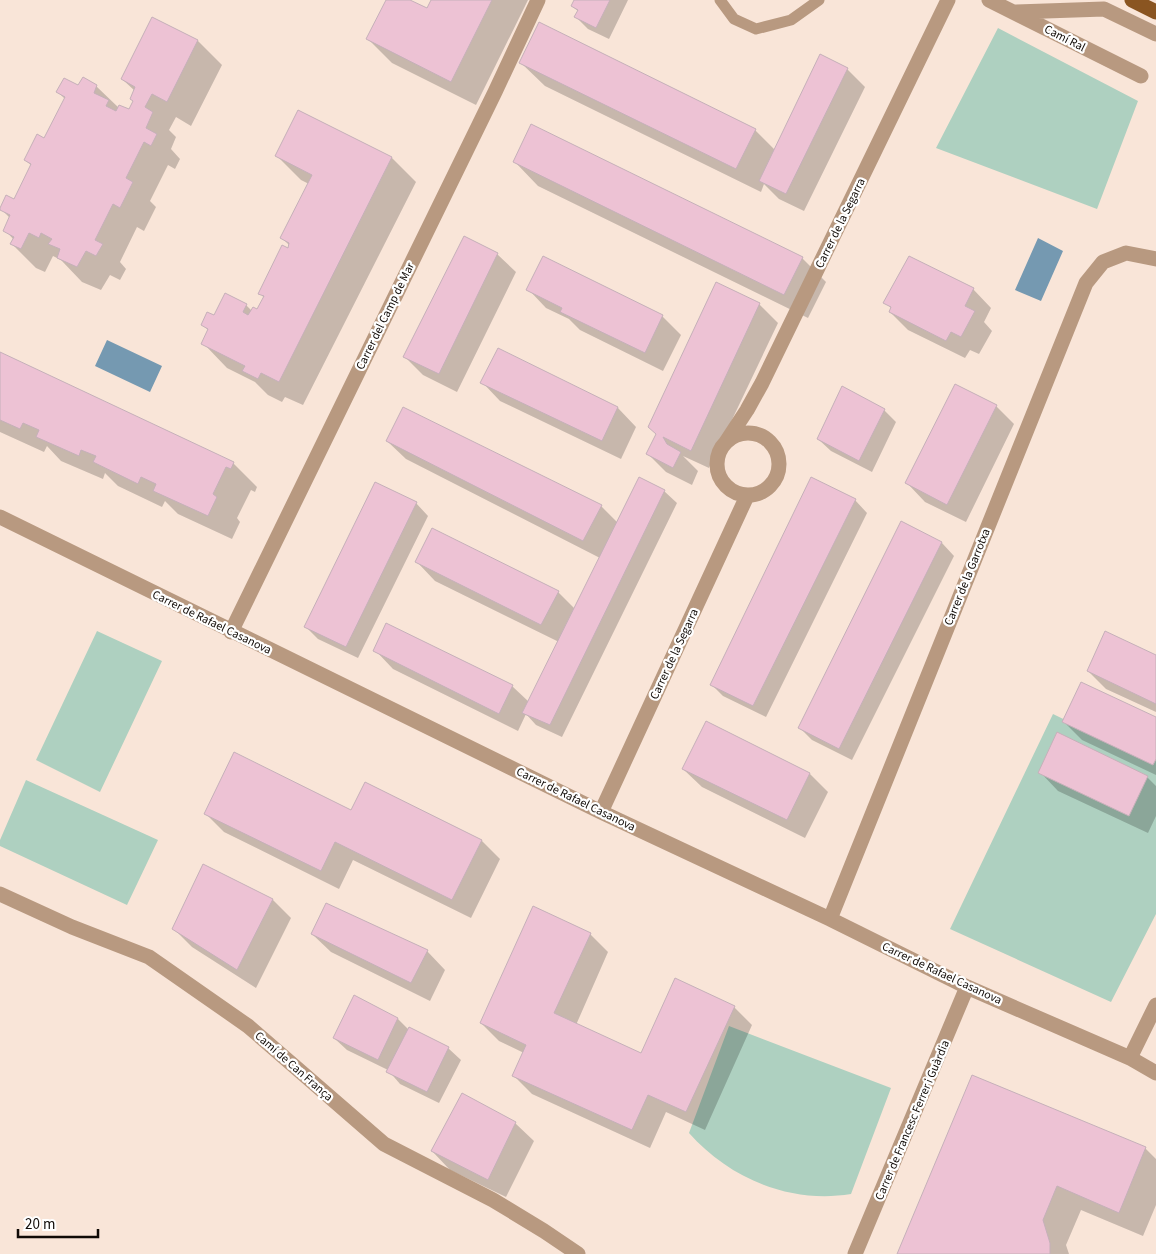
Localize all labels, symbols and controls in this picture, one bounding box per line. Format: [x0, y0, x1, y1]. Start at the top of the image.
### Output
street label: Camí Ral [1041, 21, 1088, 56]
street label: Carrer de la Segarra [811, 175, 870, 271]
street label: Carrer del Camp de Mar [352, 259, 419, 373]
street label: Carrer de la Garrotxa [940, 526, 995, 628]
street label: Carrer de Rafael Casanova [149, 586, 274, 659]
street label: Carrer de la Segarra [646, 606, 703, 702]
street label: Carrer de Rafael Casanova [513, 763, 638, 836]
street label: Carrer de Rafael Casanova [879, 938, 1005, 1009]
street label: Camí de Can França [251, 1028, 336, 1105]
street label: Carrer de Francesc Ferrer i Guàrdia [871, 1038, 954, 1203]
scale bar [18, 1206, 98, 1238]
text: 20 m [25, 1214, 55, 1235]

